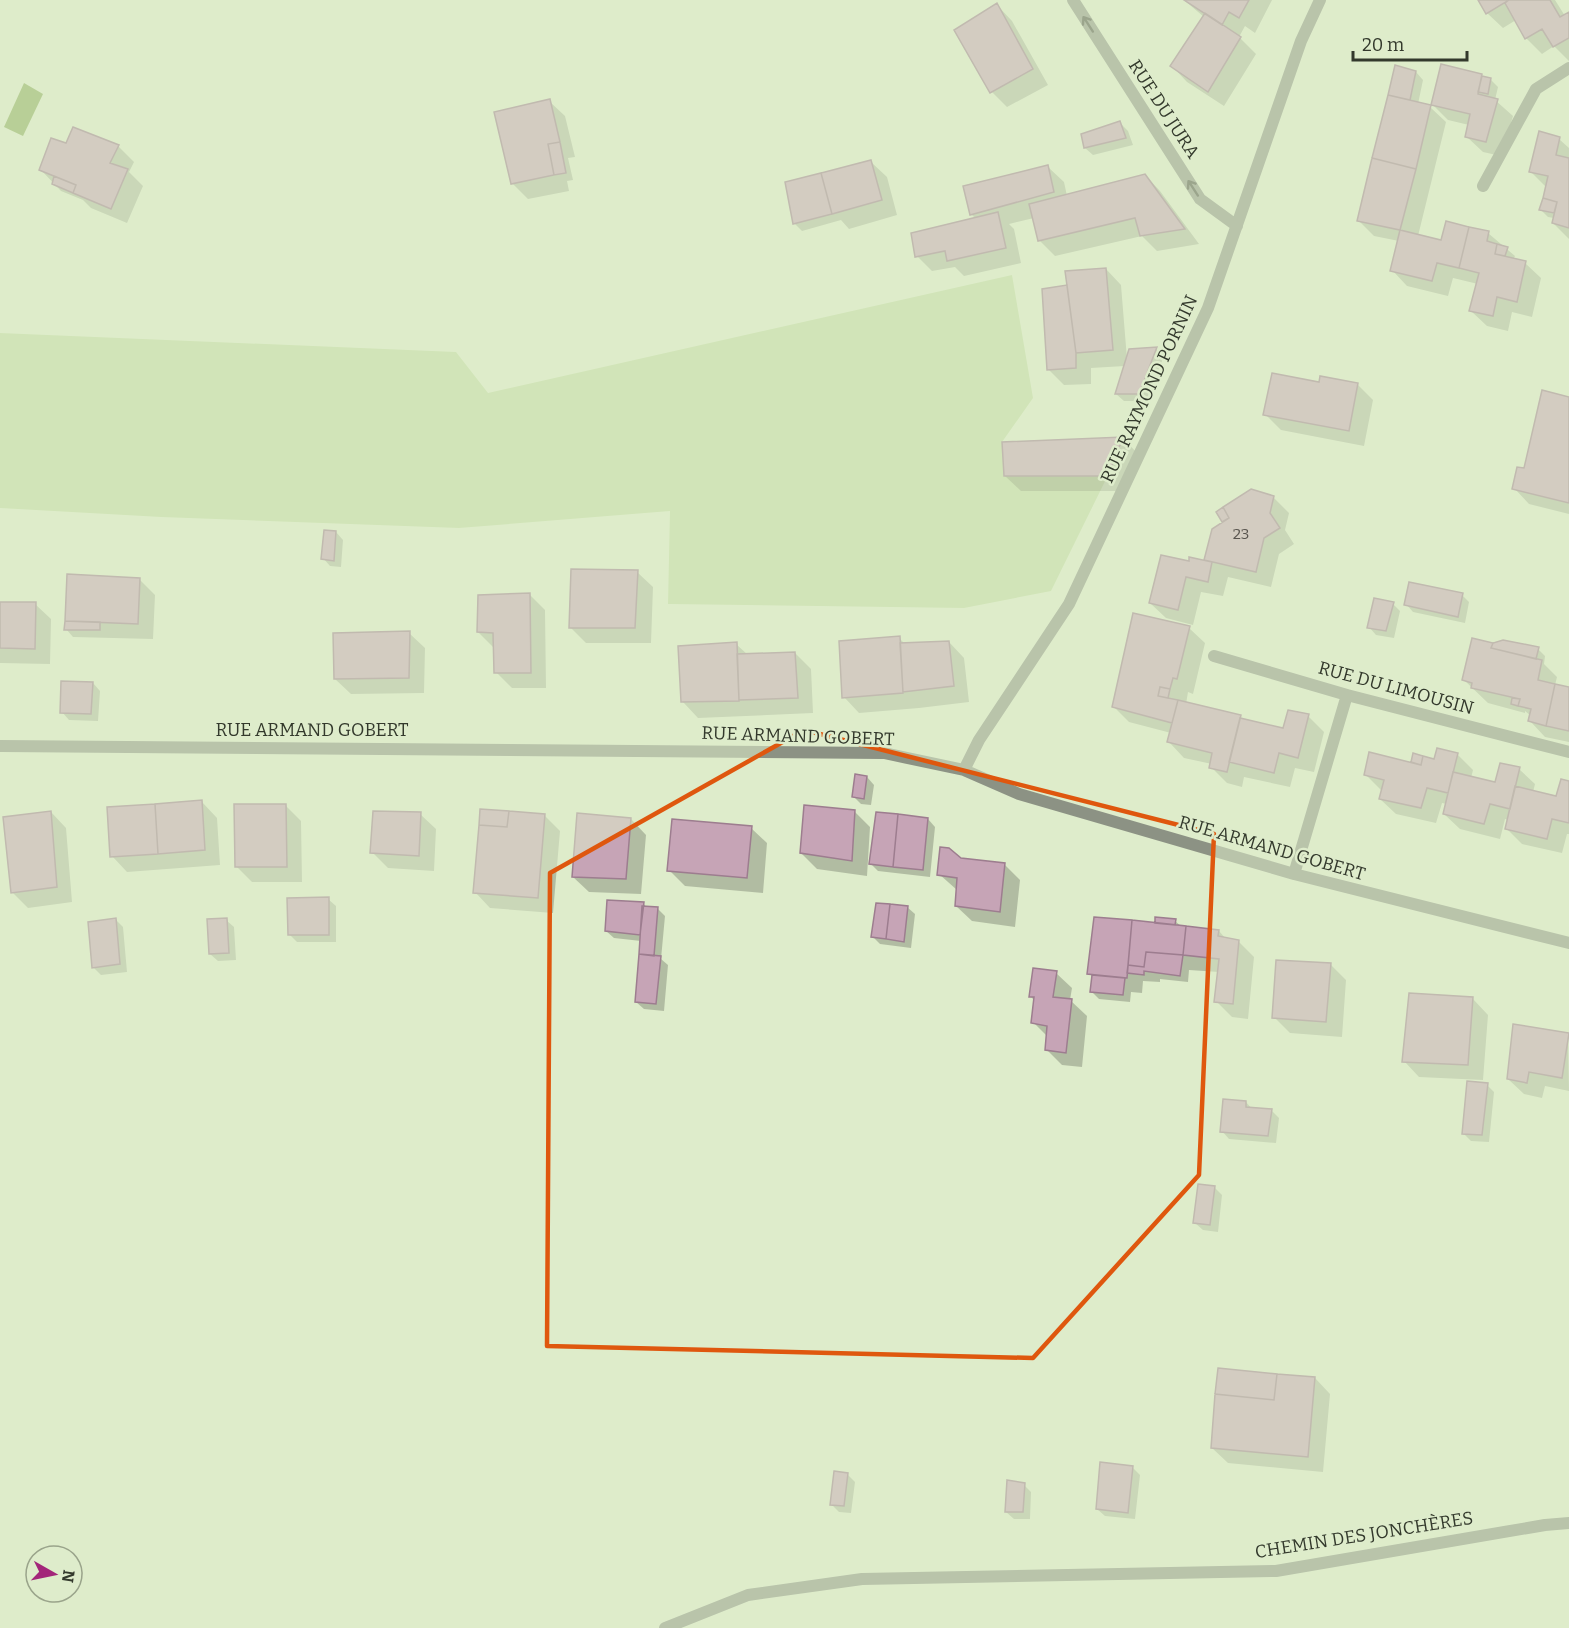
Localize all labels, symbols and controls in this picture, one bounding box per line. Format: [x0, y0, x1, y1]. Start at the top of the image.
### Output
one-way arrow [1082, 16, 1094, 33]
scale bar [1353, 24, 1467, 62]
text: 20 m [1362, 34, 1404, 56]
street label: RUE DU JURA [1124, 55, 1204, 163]
one-way arrow [1187, 180, 1199, 197]
street label: RUE RAYMOND PORNIN [1096, 292, 1202, 486]
house number: 23 [1233, 525, 1249, 543]
street label: RUE DU LIMOUSIN [1316, 657, 1476, 719]
street label: RUE ARMAND GOBERT [215, 719, 409, 741]
street label: RUE ARMAND GOBERT [701, 722, 895, 750]
street label: RUE ARMAND GOBERT [1176, 811, 1368, 885]
street label: CHEMIN DES JONCHÈRES [1253, 1506, 1475, 1563]
north arrow [24, 1544, 84, 1604]
text: N [58, 1569, 79, 1584]

